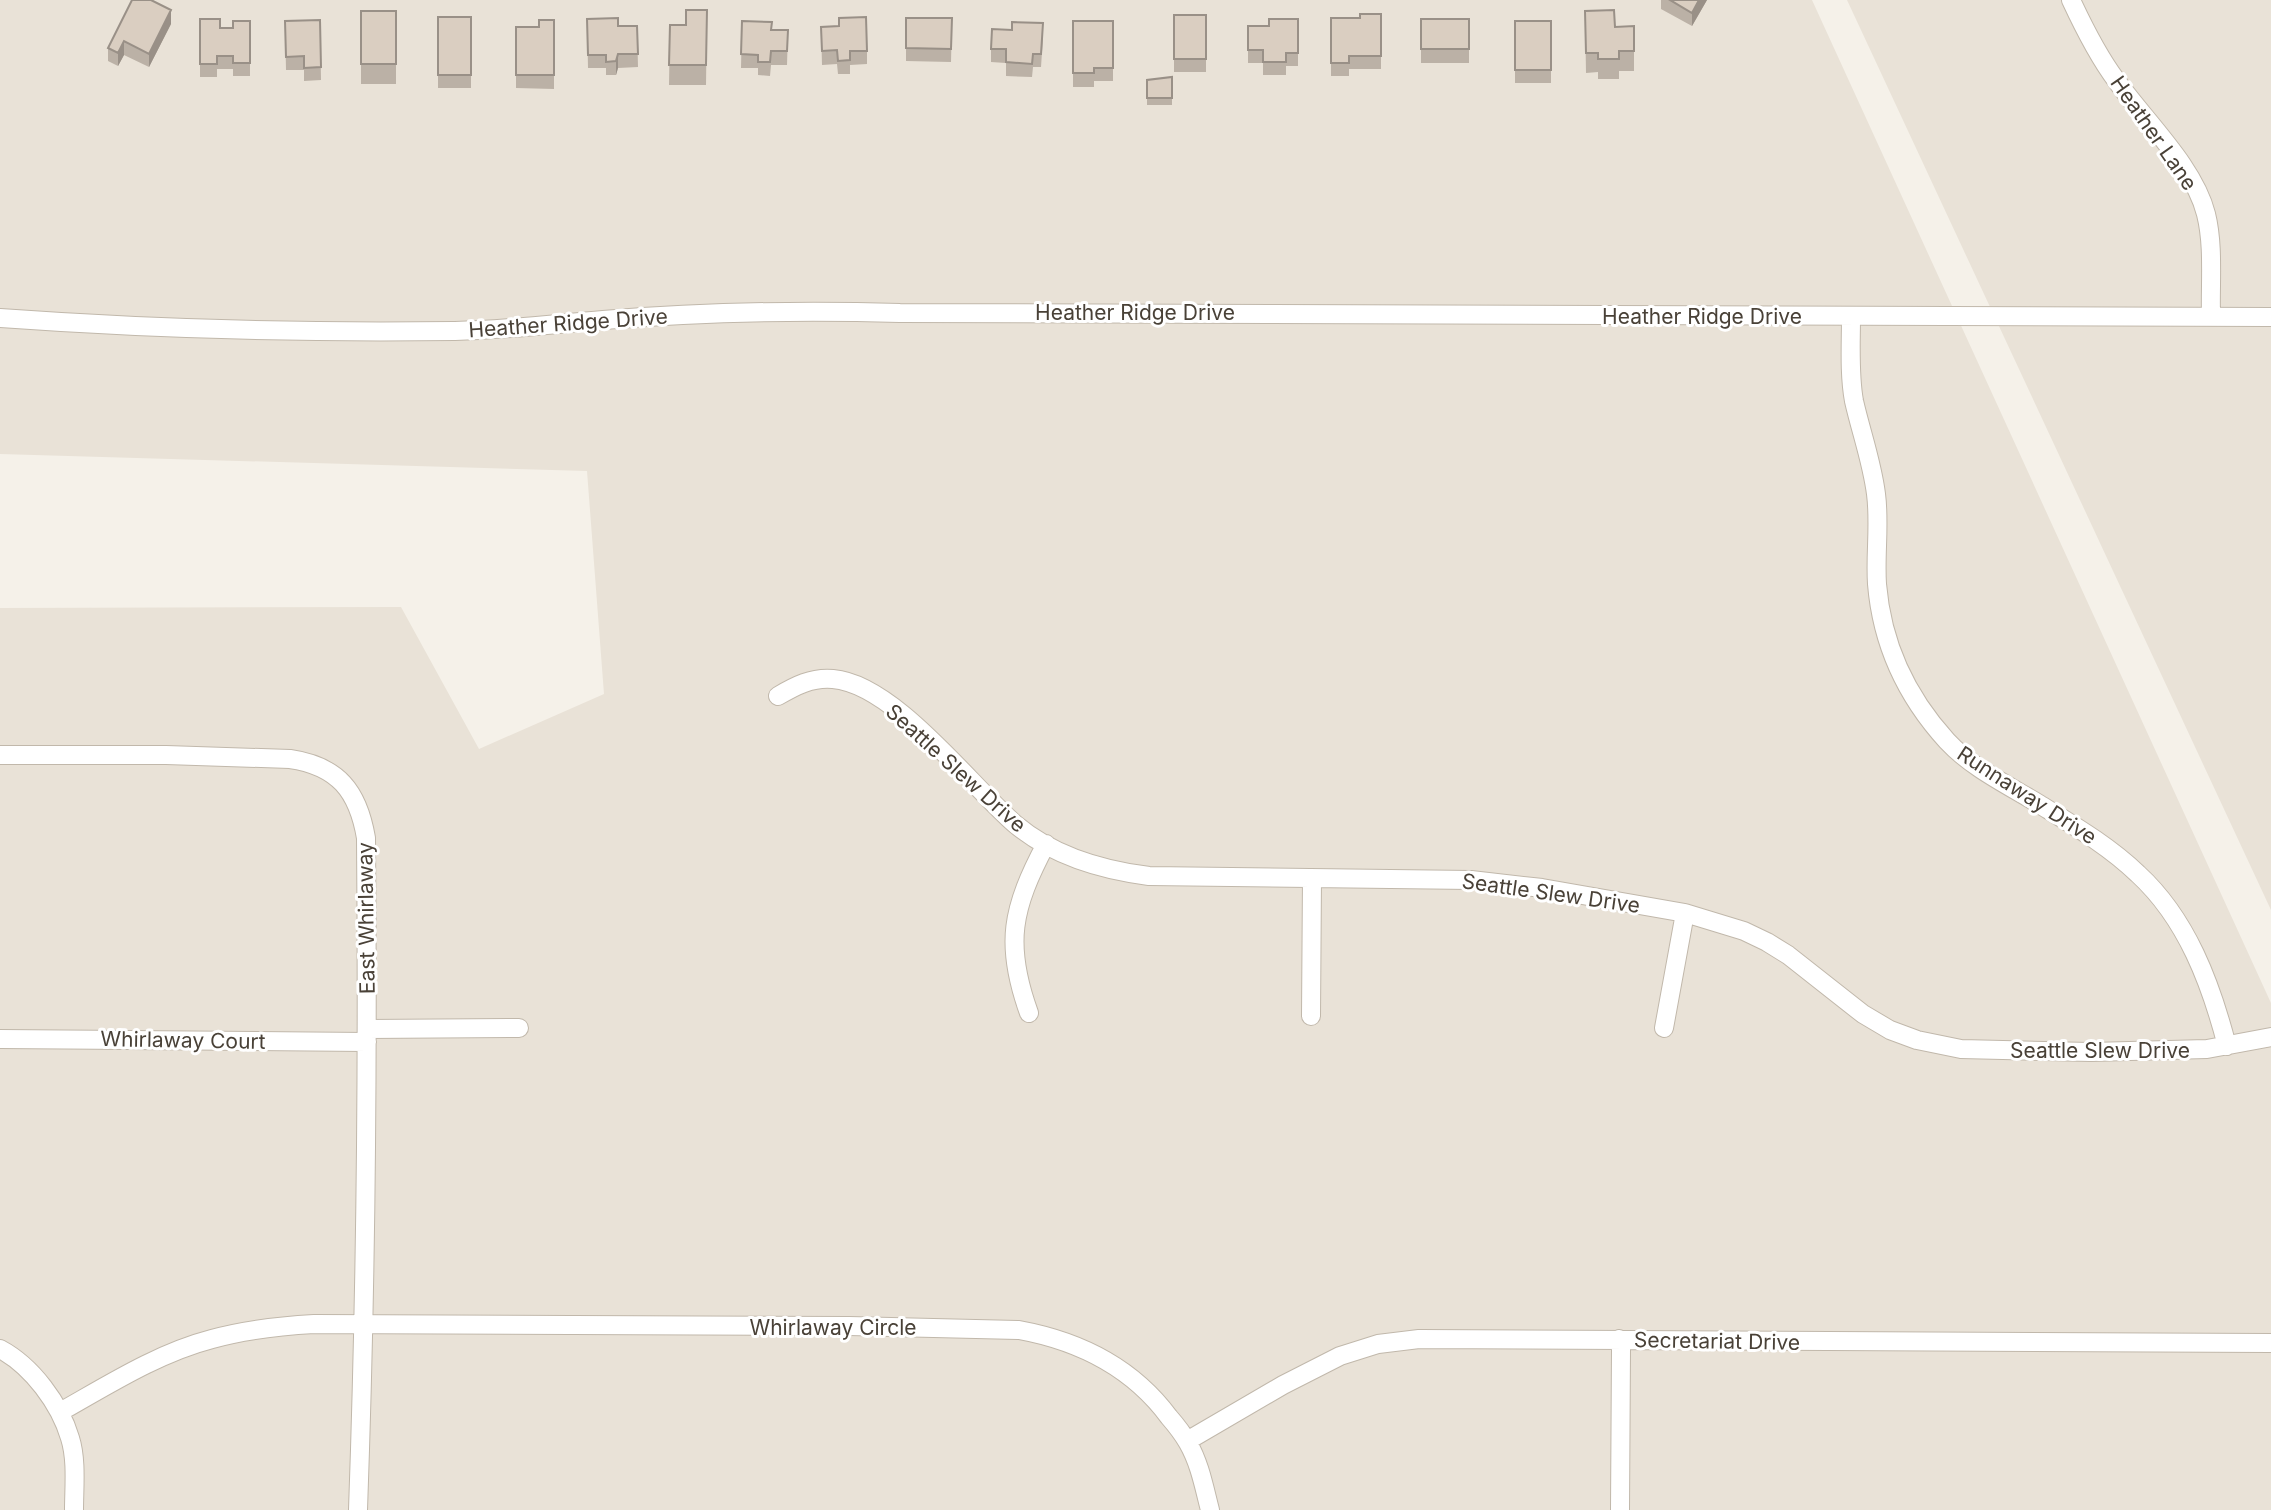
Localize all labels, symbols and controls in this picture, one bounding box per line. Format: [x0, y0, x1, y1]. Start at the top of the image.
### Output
street label: Heather Lane [2105, 71, 2203, 195]
street label: Heather Ridge Drive [1035, 300, 1235, 325]
street label: Heather Ridge Drive [467, 304, 669, 342]
street label: Heather Ridge Drive [1602, 304, 1802, 329]
street label: Seattle Slew Drive [881, 699, 1031, 837]
street label: Runnaway Drive [1953, 741, 2101, 849]
street label: East Whirlaway [352, 842, 380, 994]
street label: Seattle Slew Drive [1460, 868, 1642, 918]
street label: Whirlaway Court [100, 1026, 266, 1054]
street label: Seattle Slew Drive [2010, 1038, 2190, 1063]
street label: Whirlaway Circle [750, 1315, 917, 1340]
street label: Secretariat Drive [1634, 1327, 1800, 1355]

